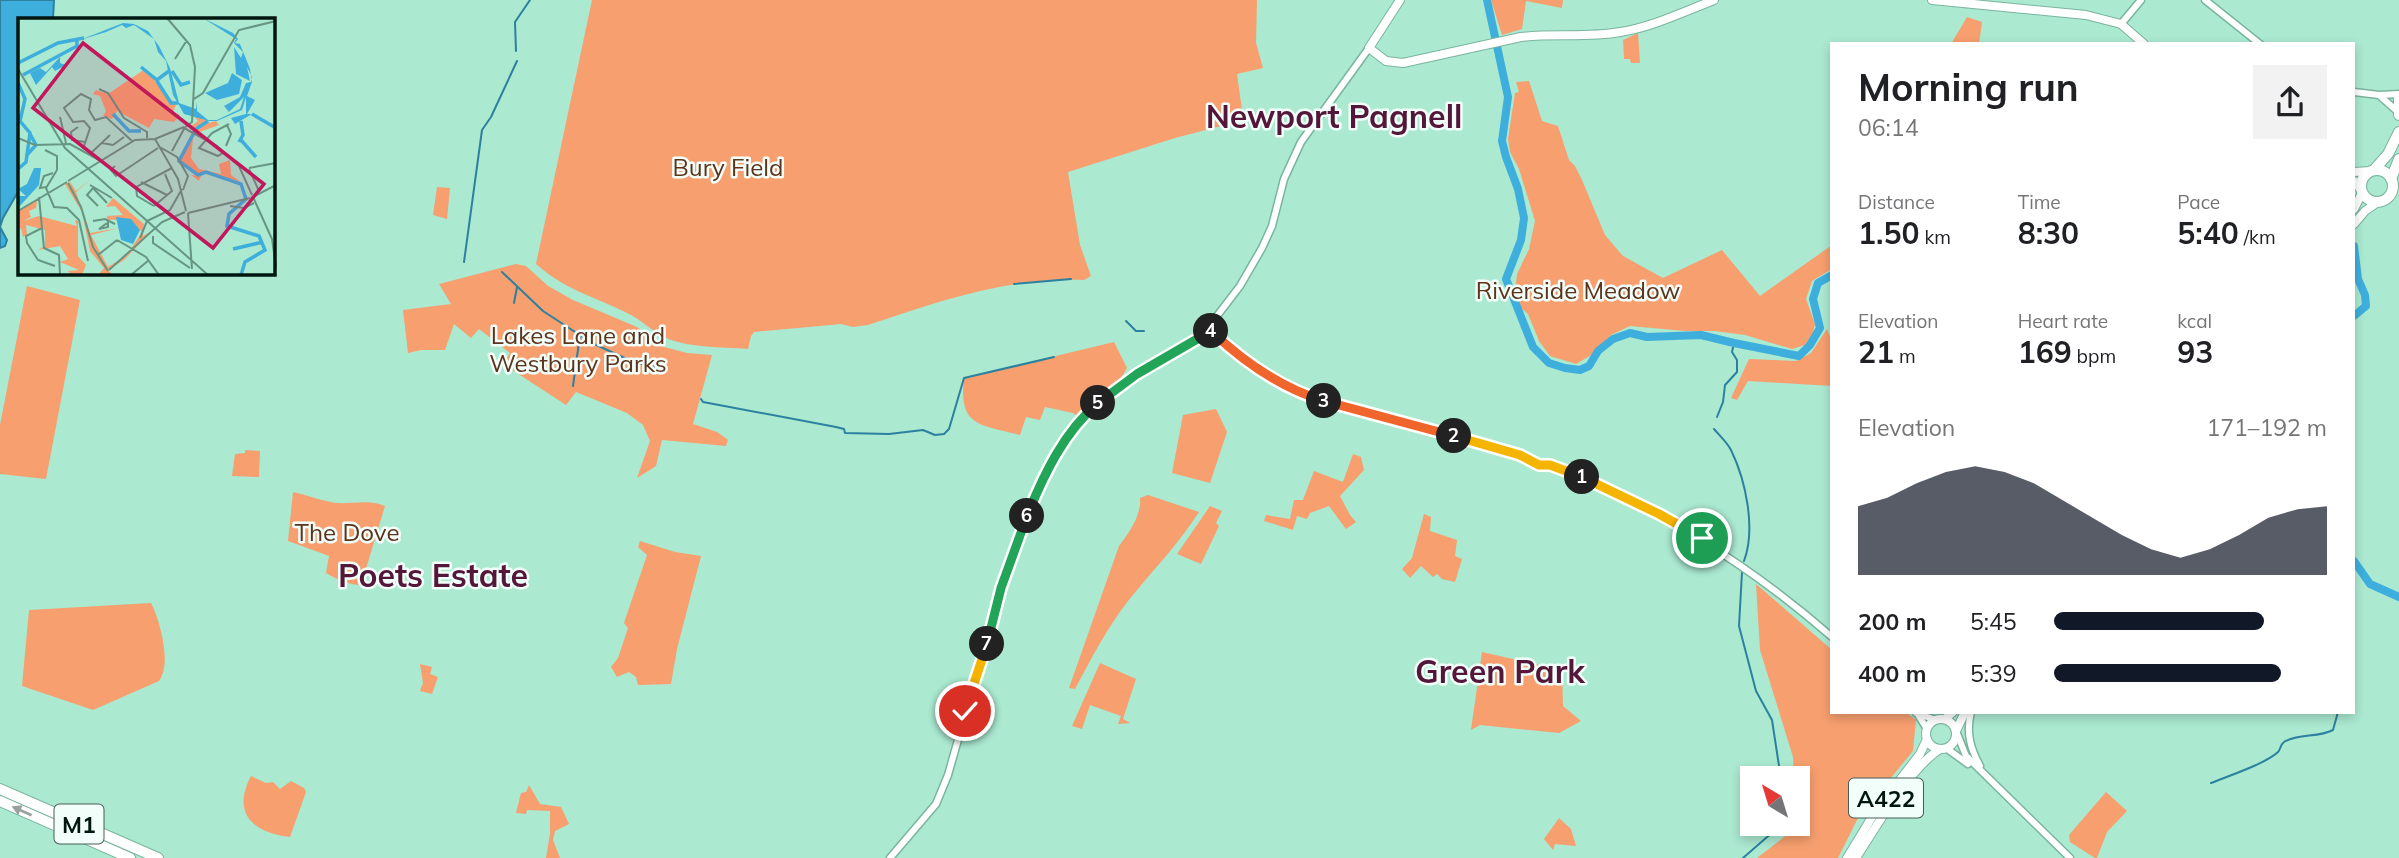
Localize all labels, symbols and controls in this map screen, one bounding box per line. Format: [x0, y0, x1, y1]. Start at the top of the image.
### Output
inset map [18, 18, 275, 275]
text: Morning run [1858, 63, 2079, 111]
button: share [2253, 65, 2327, 139]
district label: Newport Pagnell [1206, 96, 1462, 136]
text: 06:14 [1858, 113, 1918, 142]
park label: Bury Field [673, 152, 783, 182]
text: Distance [1858, 190, 1935, 214]
text: Time [2018, 190, 2061, 214]
text: Pace [2177, 190, 2220, 214]
text: 1.50 [1858, 214, 1919, 252]
text: 8:30 [2018, 214, 2079, 252]
text: 5:40 [2177, 214, 2239, 252]
text: km [1919, 225, 1951, 249]
text: /km [2239, 225, 2276, 249]
park label: Riverside Meadow [1476, 275, 1680, 305]
text: Elevation [1858, 309, 1938, 333]
text: Heart rate [2018, 309, 2108, 333]
text: kcal [2177, 309, 2212, 333]
pin: 4 [1194, 314, 1228, 348]
text: 4 [1205, 318, 1216, 342]
park label: Lakes Lane and Westbury Parks [489, 320, 667, 378]
text: 21 [1858, 333, 1894, 371]
text: 169 [2018, 333, 2072, 371]
text: 93 [2177, 333, 2213, 371]
text: m [1894, 344, 1916, 368]
text: bpm [2072, 344, 2116, 368]
pin: 3 [1306, 384, 1342, 418]
pin: 5 [1080, 386, 1116, 420]
text: 3 [1318, 388, 1329, 412]
text: 5 [1092, 390, 1103, 414]
text: Elevation [1858, 413, 1955, 442]
text: 171–192 m [2206, 413, 2327, 442]
pin: 2 [1436, 418, 1472, 453]
text: 2 [1448, 423, 1459, 447]
pin: 1 [1564, 460, 1600, 494]
text: 1 [1576, 464, 1587, 488]
pin: 6 [1010, 498, 1044, 534]
text: 6 [1021, 503, 1032, 527]
pin [1672, 508, 1732, 568]
park label: The Dove [295, 517, 399, 547]
icon: arrive [1683, 519, 1721, 557]
district label: Poets Estate [338, 555, 528, 595]
text: 200 m [1858, 607, 1926, 636]
text: 5:45 [1970, 607, 2017, 636]
pin: 7 [970, 626, 1004, 662]
text: 7 [981, 631, 992, 655]
district label: Green Park [1415, 651, 1586, 691]
text: 400 m [1858, 659, 1926, 688]
text: 5:39 [1970, 659, 2017, 688]
pin [935, 681, 995, 741]
icon: check [946, 692, 984, 730]
north arrow [1740, 766, 1810, 836]
map controls [1740, 766, 1810, 836]
road number: A422 [1849, 778, 1923, 818]
road number: M1 [55, 804, 104, 844]
one-way arrow [12, 805, 32, 817]

